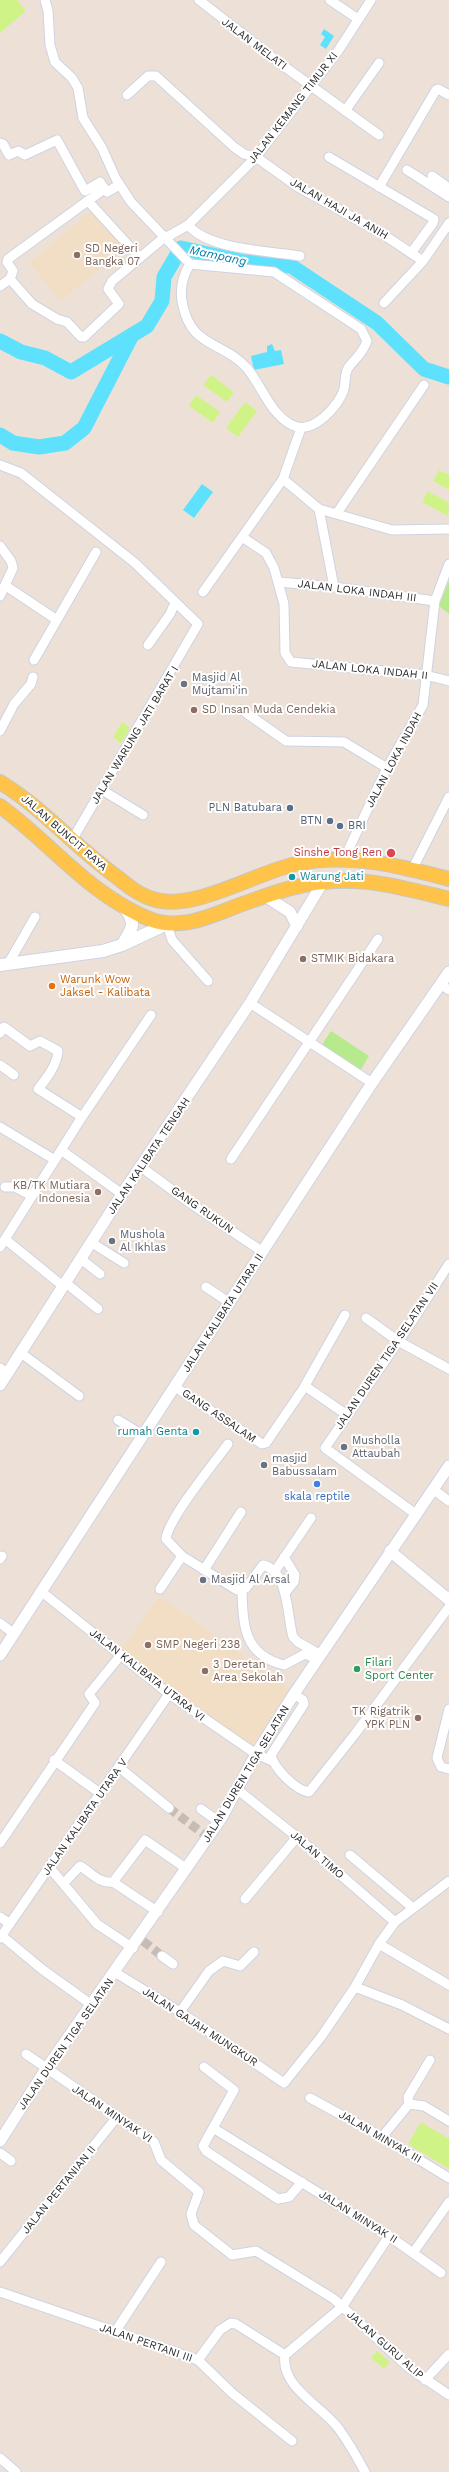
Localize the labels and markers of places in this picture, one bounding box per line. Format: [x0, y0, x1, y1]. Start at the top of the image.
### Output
place label: SD Negeri Bangka 07 [85, 242, 140, 268]
marker: SD Negeri Bangka 07 [72, 250, 82, 260]
place label: Masjid Al Mujtami'in [192, 671, 248, 697]
marker: Masjid Al Mujtami'in [179, 679, 189, 689]
place label: SD Insan Muda Cendekia [202, 703, 336, 717]
marker: SD Insan Muda Cendekia [189, 705, 199, 715]
place label: PLN Batubara [209, 801, 282, 815]
marker: PLN Batubara [285, 803, 295, 813]
place label: BTN [300, 814, 322, 828]
marker: BTN [325, 816, 335, 826]
place label: BRI [348, 819, 366, 833]
marker: BRI [335, 821, 345, 831]
place label: Sinshe Tong Ren [294, 846, 382, 860]
marker: Sinshe Tong Ren [385, 847, 397, 859]
place label: Warung Jati [300, 870, 364, 884]
marker: Warung Jati [287, 872, 297, 882]
place label: STMIK Bidakara [311, 952, 394, 966]
marker: STMIK Bidakara [298, 954, 308, 964]
place label: Warunk Wow Jaksel - Kalibata [60, 973, 150, 999]
marker: Warunk Wow Jaksel - Kalibata [47, 981, 57, 991]
place label: KB/TK Mutiara Indonesia [13, 1179, 90, 1205]
marker: KB/TK Mutiara Indonesia [93, 1187, 103, 1197]
place label: Mushola Al Ikhlas [120, 1228, 166, 1254]
marker: Mushola Al Ikhlas [107, 1236, 117, 1246]
place label: rumah Genta [118, 1425, 188, 1439]
marker: rumah Genta [191, 1427, 201, 1437]
place label: Musholla Attaubah [352, 1434, 400, 1460]
marker: Musholla Attaubah [339, 1442, 349, 1452]
place label: masjid Babussalam [272, 1452, 337, 1478]
marker: masjid Babussalam [259, 1460, 269, 1470]
marker: skala reptile [312, 1479, 322, 1489]
place label: skala reptile [284, 1490, 350, 1504]
place label: Masjid Al Arsal [211, 1573, 290, 1587]
marker: Masjid Al Arsal [198, 1575, 208, 1585]
place label: SMP Negeri 238 [156, 1638, 240, 1652]
marker: SMP Negeri 238 [143, 1640, 153, 1650]
place label: Filari Sport Center [365, 1656, 434, 1682]
place label: 3 Deretan Area Sekolah [213, 1658, 283, 1684]
marker: Filari Sport Center [352, 1664, 362, 1674]
marker: 3 Deretan Area Sekolah [200, 1666, 210, 1676]
place label: TK Rigatrik YPK PLN [352, 1705, 410, 1731]
marker: TK Rigatrik YPK PLN [413, 1713, 423, 1723]

